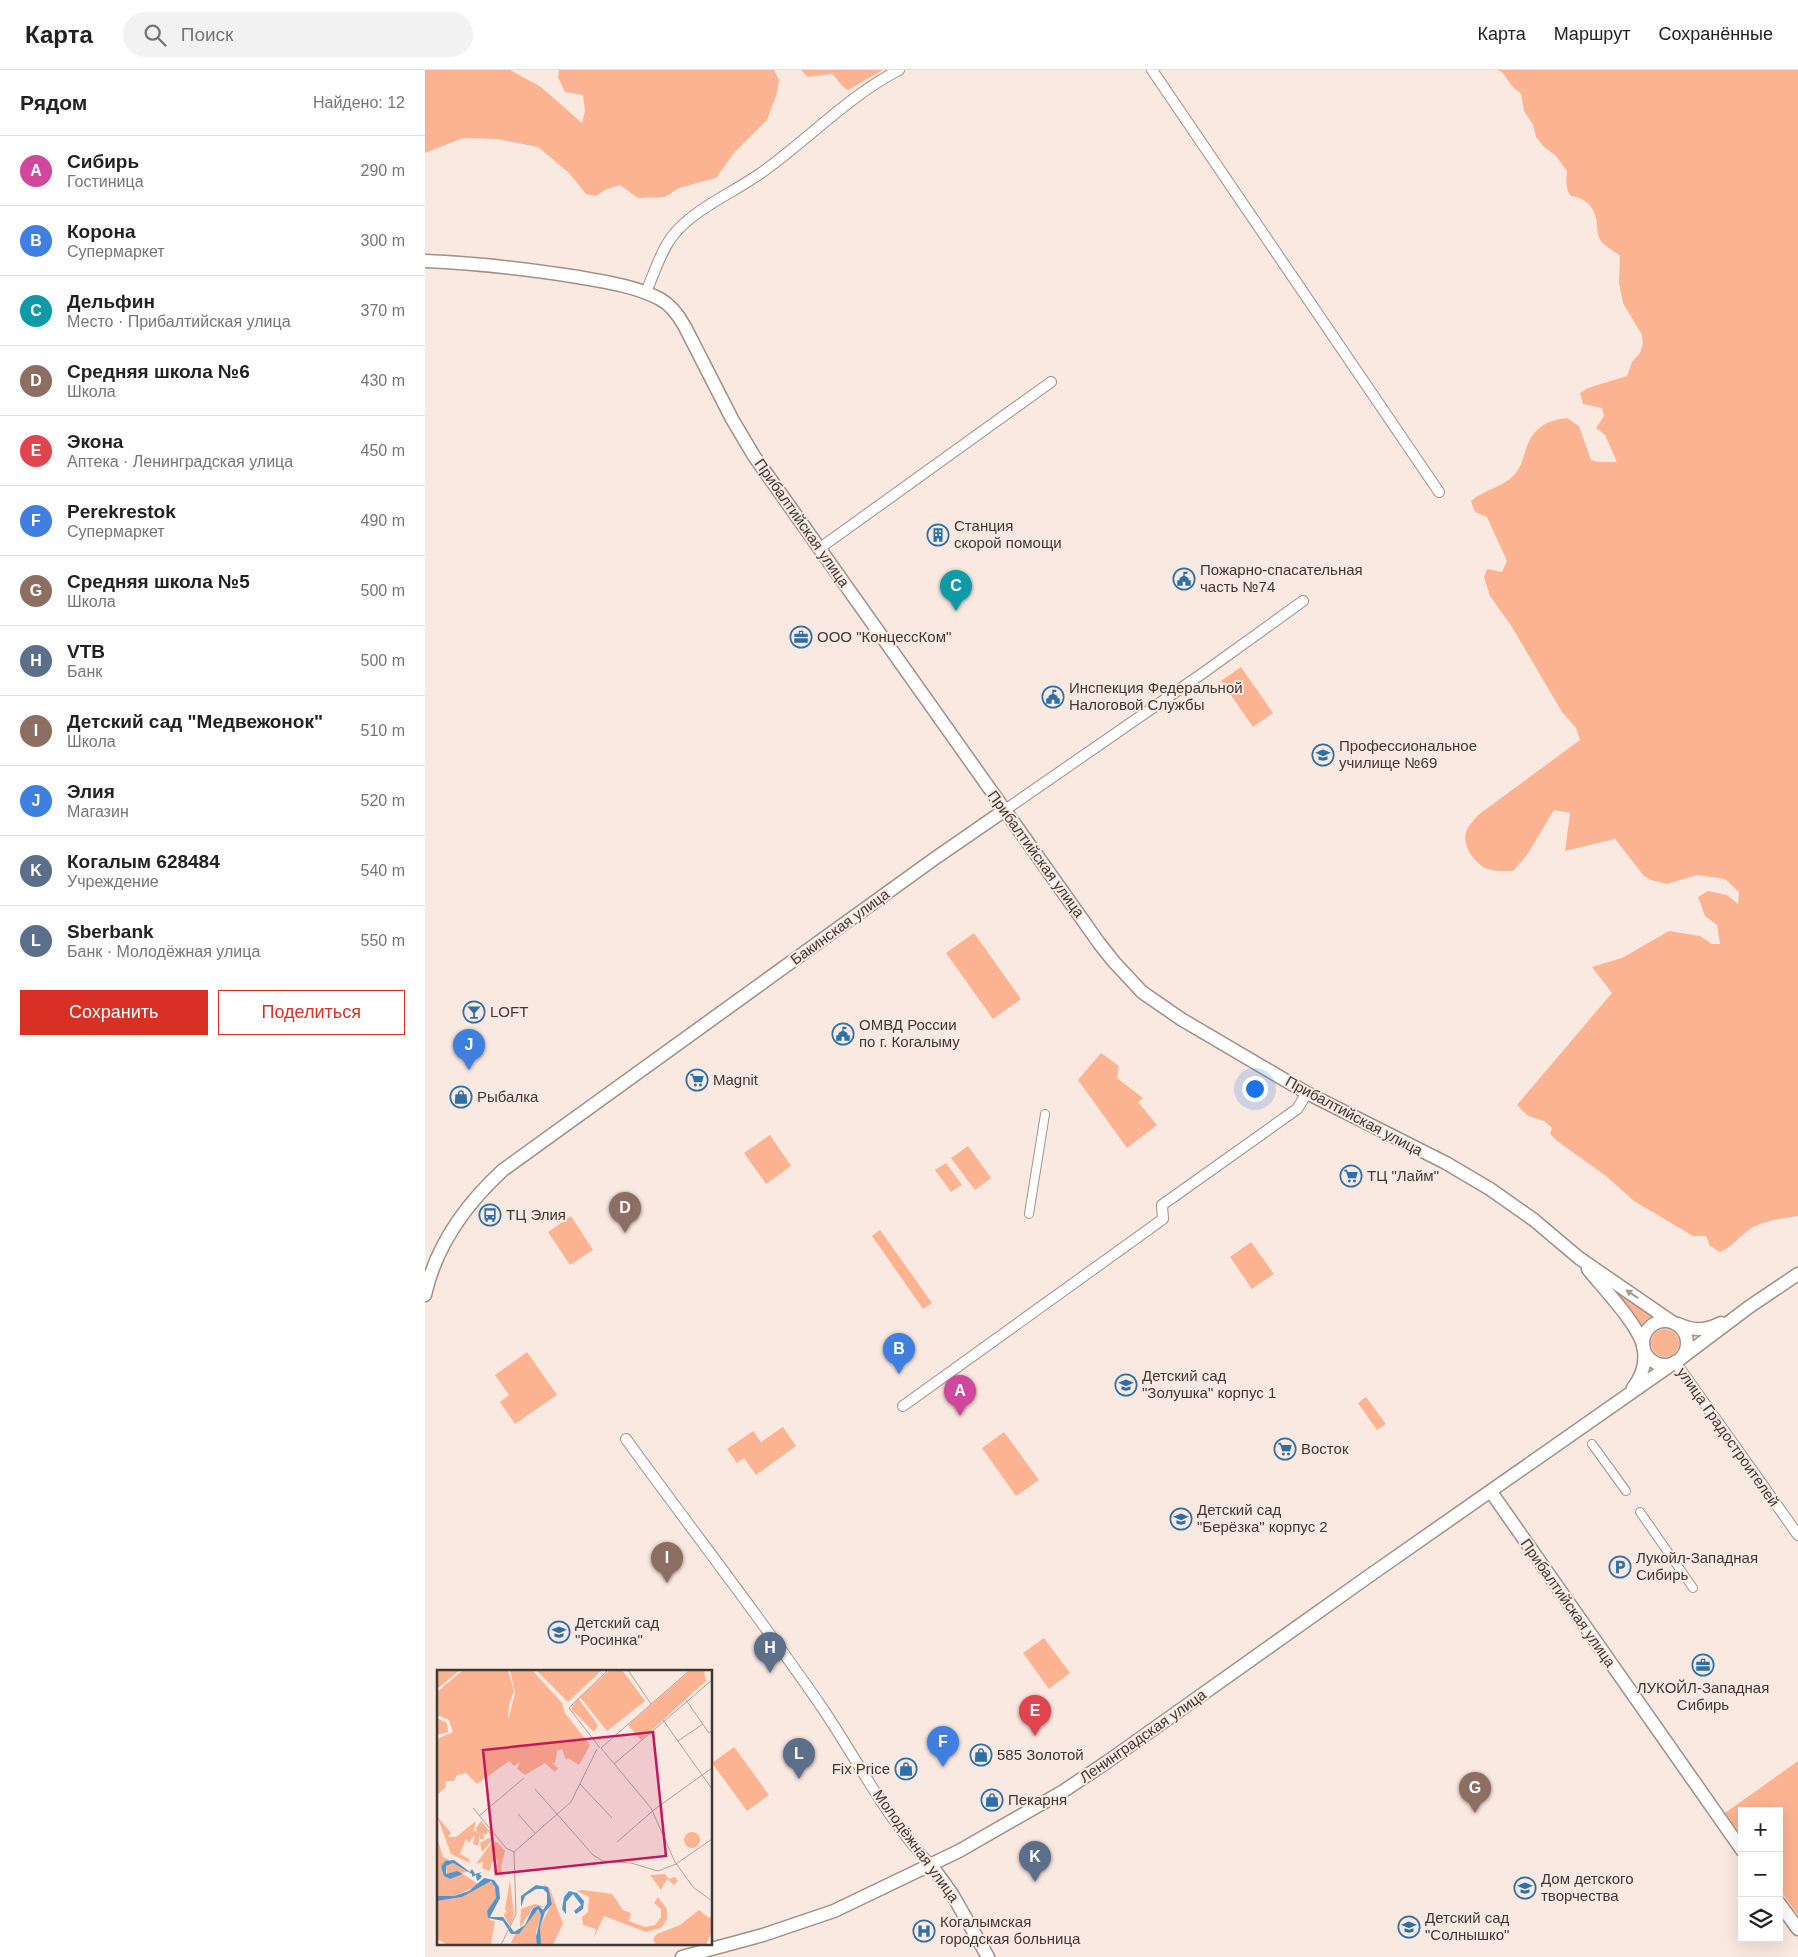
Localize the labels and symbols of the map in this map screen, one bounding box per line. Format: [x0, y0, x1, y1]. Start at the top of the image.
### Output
street label: Прибалтийская улица [752, 455, 854, 591]
place label: Станция скорой помощи [954, 517, 1062, 551]
building icon: Станция скорой помощи [926, 523, 950, 547]
place label: Пожарно-спасательная часть №74 [1200, 561, 1363, 595]
public building icon: Пожарно-спасательная часть №74 [1172, 567, 1196, 591]
pin: C [940, 570, 972, 611]
office icon: ООО "КонцессКом" [789, 625, 813, 649]
place label: ООО "КонцессКом" [817, 628, 951, 645]
place label: Инспекция Федеральной Налоговой Службы [1069, 679, 1243, 713]
public building icon: Инспекция Федеральной Налоговой Службы [1041, 685, 1065, 709]
place label: Профессиональное училище №69 [1339, 737, 1477, 771]
school or university icon: Профессиональное училище №69 [1311, 743, 1335, 767]
street label: Прибалтийская улица [985, 787, 1089, 921]
street label: Бакинская улица [787, 885, 893, 968]
bar icon: LOFT [462, 1000, 486, 1024]
place label: LOFT [490, 1003, 528, 1020]
place label: ОМВД России по г. Когалыму [859, 1016, 960, 1050]
public building icon: ОМВД России по г. Когалыму [831, 1022, 855, 1046]
pin: J [453, 1029, 485, 1070]
supermarket icon: Magnit [685, 1068, 709, 1092]
place label: Magnit [713, 1071, 759, 1088]
street label: Прибалтийская улица [1283, 1072, 1426, 1159]
your location [1242, 1076, 1268, 1102]
shop icon: Рыбалка [449, 1085, 473, 1109]
place label: Рыбалка [477, 1088, 539, 1105]
supermarket icon: ТЦ "Лайм" [1339, 1164, 1363, 1188]
place label: ТЦ "Лайм" [1367, 1167, 1439, 1184]
pin: D [609, 1192, 641, 1233]
bus stop icon: ТЦ Элия [478, 1203, 502, 1227]
place label: ТЦ Элия [506, 1206, 566, 1223]
one-way arrow [1625, 1289, 1639, 1299]
pin: B [883, 1333, 915, 1374]
street label: улица Градостроителей [1674, 1364, 1783, 1510]
place label: Детский сад "Золушка" корпус 1 [1142, 1367, 1276, 1401]
school or university icon: Детский сад "Золушка" корпус 1 [1114, 1373, 1138, 1397]
pin: A [944, 1375, 976, 1416]
supermarket icon: Восток [1273, 1437, 1297, 1461]
place label: Восток [1301, 1440, 1349, 1457]
place label: Детский сад "Берёзка" корпус 2 [1197, 1501, 1328, 1535]
school or university icon: Детский сад "Берёзка" корпус 2 [1169, 1507, 1193, 1531]
street label: Прибалтийская улица [1518, 1535, 1620, 1671]
pin: I [651, 1542, 683, 1583]
place label: Лукойл-Западная Сибирь [1636, 1549, 1758, 1583]
parking icon: Лукойл-Западная Сибирь [1608, 1555, 1632, 1579]
place label: Детский сад "Росинка" [575, 1614, 660, 1648]
school or university icon: Детский сад "Росинка" [547, 1620, 571, 1644]
pin: H [754, 1632, 786, 1673]
office icon: ЛУКОЙЛ-Западная Сибирь [1691, 1653, 1715, 1677]
inset map [437, 1670, 713, 1944]
place label: ЛУКОЙЛ-Западная Сибирь [1637, 1679, 1769, 1713]
street label: Ленинградская улица [1076, 1685, 1210, 1786]
pin: E [1019, 1695, 1051, 1736]
pin: F [927, 1726, 959, 1767]
pin: L [783, 1738, 815, 1779]
shop icon: 585 Золотой [969, 1743, 993, 1767]
place label: 585 Золотой [997, 1746, 1084, 1763]
shop icon: Fix Price [894, 1757, 918, 1781]
place label: Fix Price [832, 1760, 890, 1777]
pin: G [1459, 1772, 1491, 1813]
street label: Молодёжная улица [870, 1786, 963, 1906]
shop icon: Пекарня [980, 1788, 1004, 1812]
place label: Пекарня [1008, 1791, 1067, 1808]
pin: K [1019, 1841, 1051, 1882]
place label: Дом детского творчества [1541, 1870, 1634, 1904]
school or university icon: Дом детского творчества [1513, 1876, 1537, 1900]
place label: Детский сад "Солнышко" [1425, 1909, 1510, 1943]
place label: Когалымская городская больница [940, 1913, 1081, 1947]
school or university icon: Детский сад "Солнышко" [1397, 1915, 1421, 1939]
hospital icon: Когалымская городская больница [912, 1919, 936, 1943]

